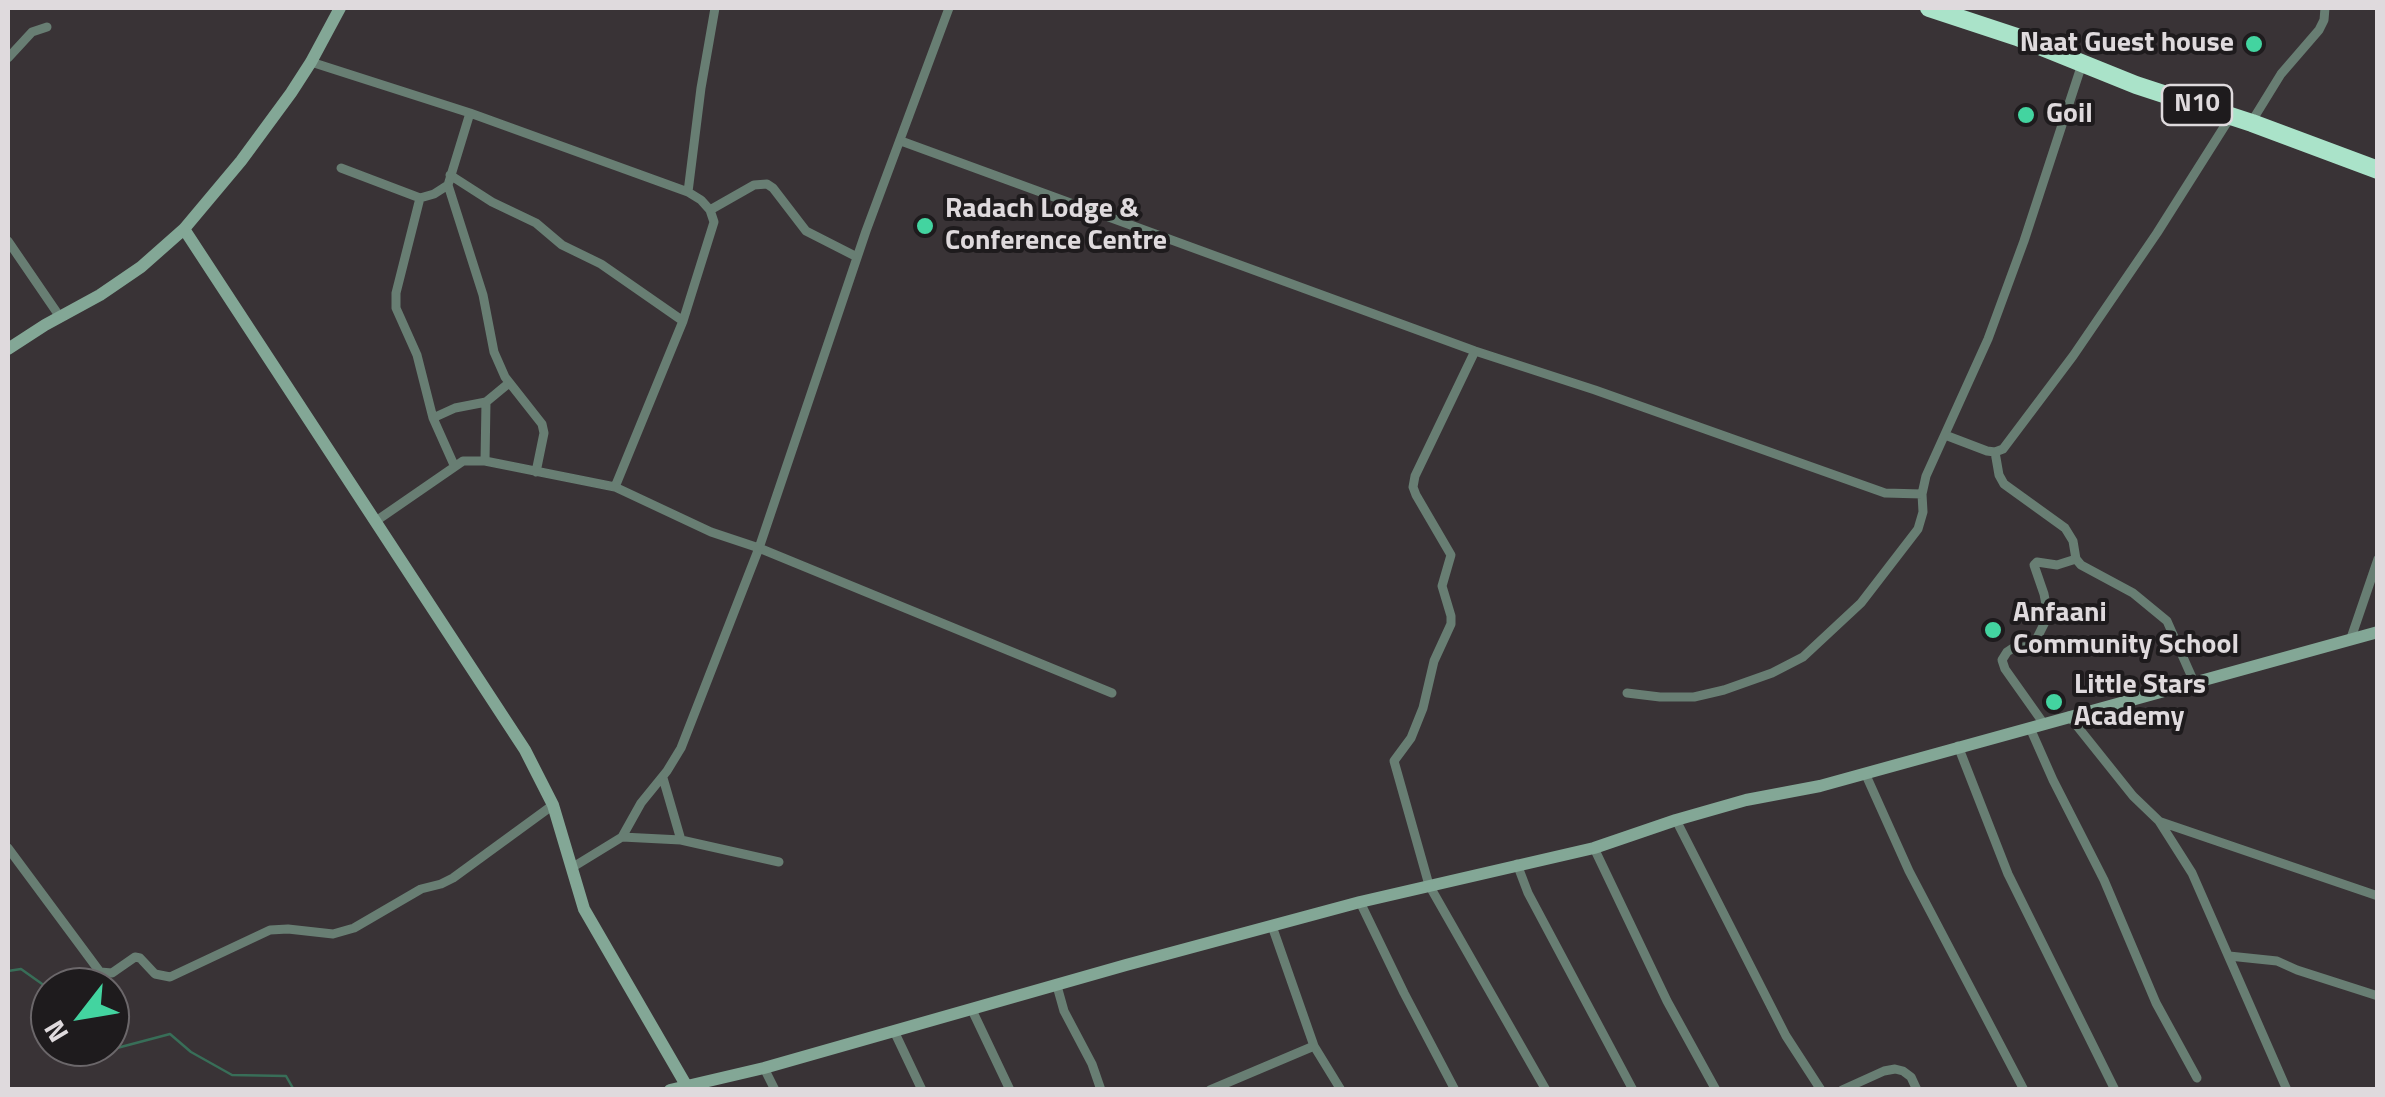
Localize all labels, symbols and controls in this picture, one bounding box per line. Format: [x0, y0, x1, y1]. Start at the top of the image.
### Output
place label: Naat Guest house [2020, 27, 2234, 61]
marker: Naat Guest house [2243, 33, 2265, 55]
road number: N10 [2162, 85, 2232, 125]
place label: Goil [2046, 98, 2093, 132]
marker: Goil [2015, 104, 2037, 126]
place label: Radach Lodge & Conference Centre [945, 193, 1167, 259]
marker: Radach Lodge & Conference Centre [914, 215, 936, 237]
place label: Anfaani Community School [2013, 597, 2239, 663]
marker: Anfaani Community School [1982, 619, 2004, 641]
place label: Little Stars Academy [2074, 669, 2206, 735]
marker: Little Stars Academy [2043, 691, 2065, 713]
north arrow [30, 967, 130, 1067]
text: N [32, 1012, 79, 1051]

